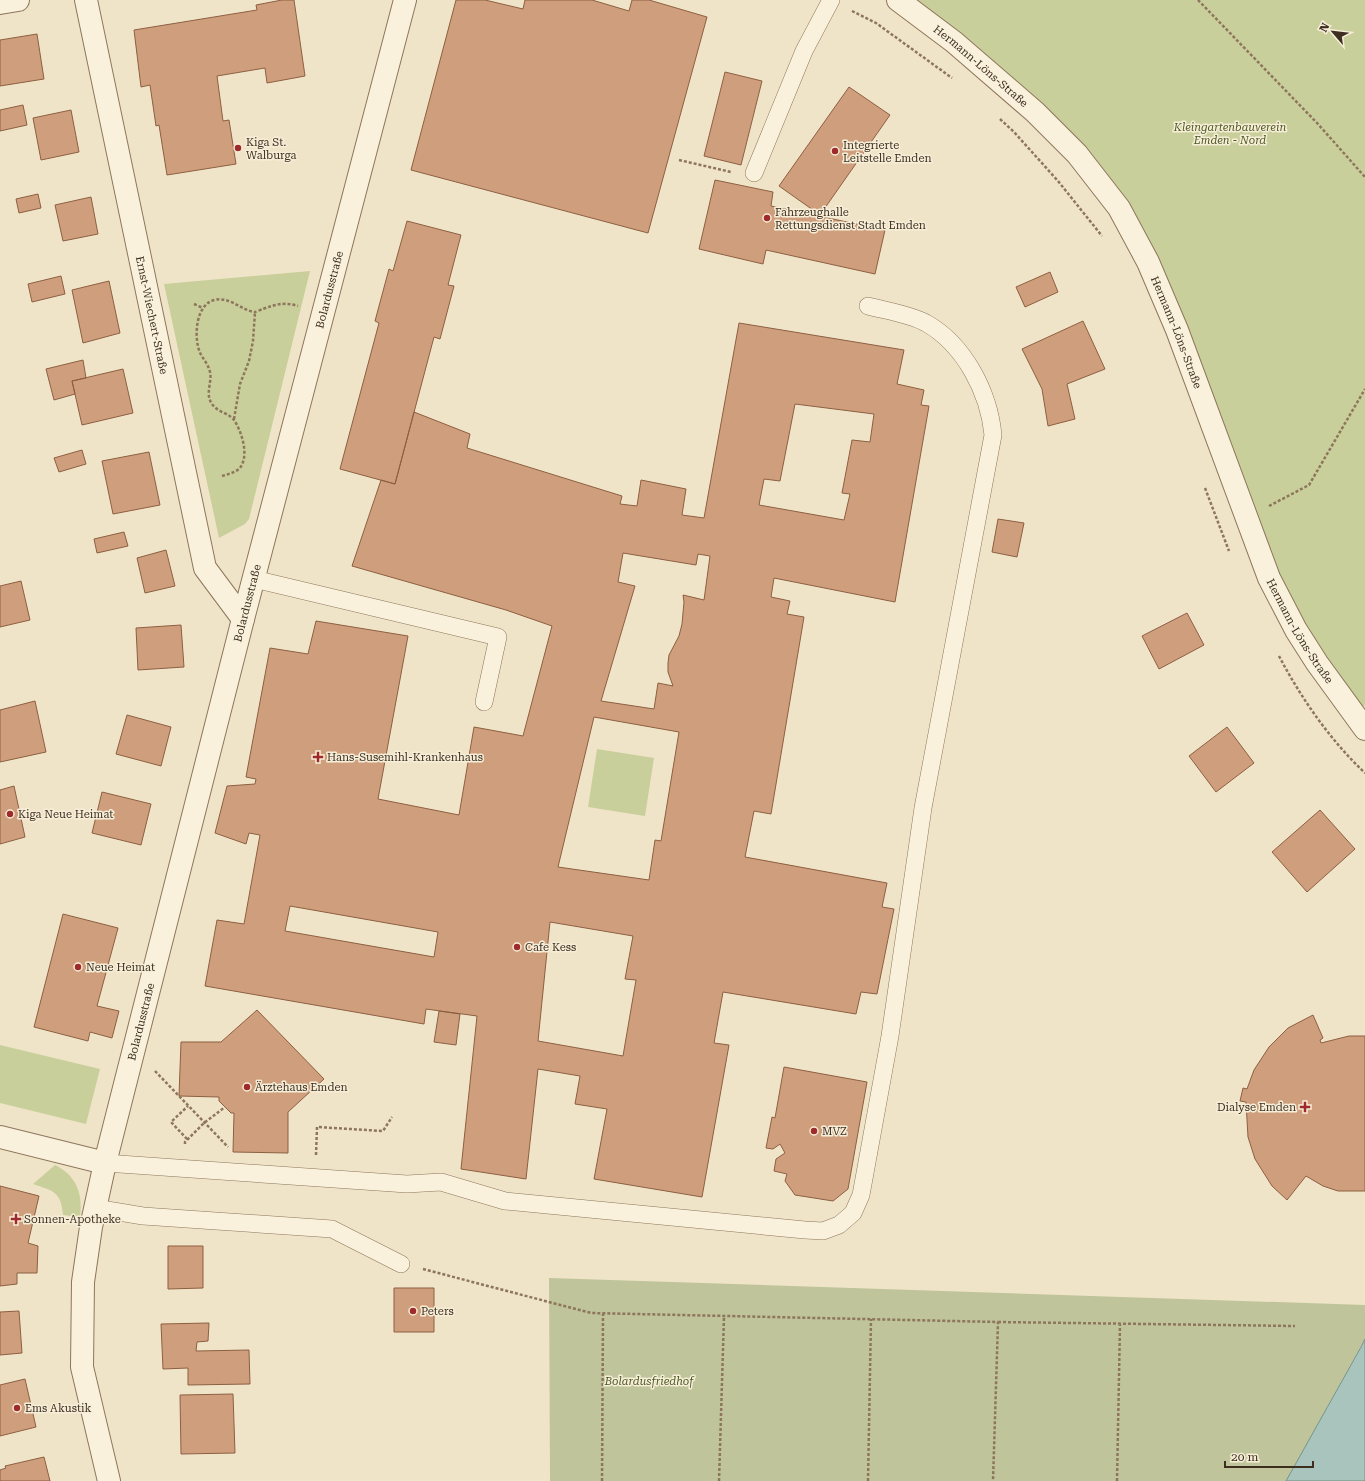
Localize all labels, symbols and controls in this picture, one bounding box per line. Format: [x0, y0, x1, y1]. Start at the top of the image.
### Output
north arrow [1313, 12, 1353, 52]
text: N [1317, 20, 1333, 34]
street label: Hermann-Löns-Straße [931, 22, 1031, 110]
park label: Kleingartenbauverein Emden - Nord [1173, 121, 1286, 147]
place label: Kiga St. Walburga [246, 136, 296, 162]
place label: Integrierte Leitstelle Emden [843, 139, 932, 165]
marker: Kiga St. Walburga [233, 143, 243, 153]
marker: Integrierte Leitstelle Emden [830, 146, 840, 156]
place label: Fahrzeughalle Rettungsdienst Stadt Emden [775, 206, 926, 232]
marker: Fahrzeughalle Rettungsdienst Stadt Emden [762, 213, 772, 223]
street label: Bolardusstraße [313, 249, 346, 330]
street label: Ernst-Wiechert-Straße [133, 255, 171, 375]
street label: Hermann-Löns-Straße [1148, 274, 1205, 390]
street label: Bolardusstraße [231, 563, 264, 643]
street label: Hermann-Löns-Straße [1264, 576, 1336, 686]
marker: Hans-Susemihl-Krankenhaus [312, 751, 324, 763]
place label: Hans-Susemihl-Krankenhaus [327, 751, 483, 764]
place label: Kiga Neue Heimat [18, 808, 113, 821]
marker: Kiga Neue Heimat [5, 809, 15, 819]
place label: Cafe Kess [525, 941, 576, 954]
marker: Cafe Kess [512, 942, 522, 952]
place label: Neue Heimat [86, 961, 155, 974]
marker: Neue Heimat [73, 962, 83, 972]
street label: Bolardusstraße [125, 981, 157, 1062]
place label: Ärztehaus Emden [255, 1080, 348, 1094]
marker: Ärztehaus Emden [242, 1082, 252, 1092]
place label: Dialyse Emden [1217, 1101, 1296, 1114]
marker: Dialyse Emden [1299, 1101, 1311, 1113]
place label: MVZ [822, 1125, 847, 1138]
marker: MVZ [809, 1126, 819, 1136]
place label: Sonnen-Apotheke [24, 1213, 121, 1226]
marker: Sonnen-Apotheke [11, 1214, 21, 1224]
place label: Peters [421, 1305, 454, 1318]
marker: Peters [408, 1306, 418, 1316]
park label: Bolardusfriedhof [604, 1375, 695, 1388]
place label: Ems Akustik [25, 1402, 92, 1415]
marker: Ems Akustik [12, 1403, 22, 1413]
scale bar [1225, 1443, 1313, 1469]
text: 20 m [1231, 1450, 1258, 1464]

